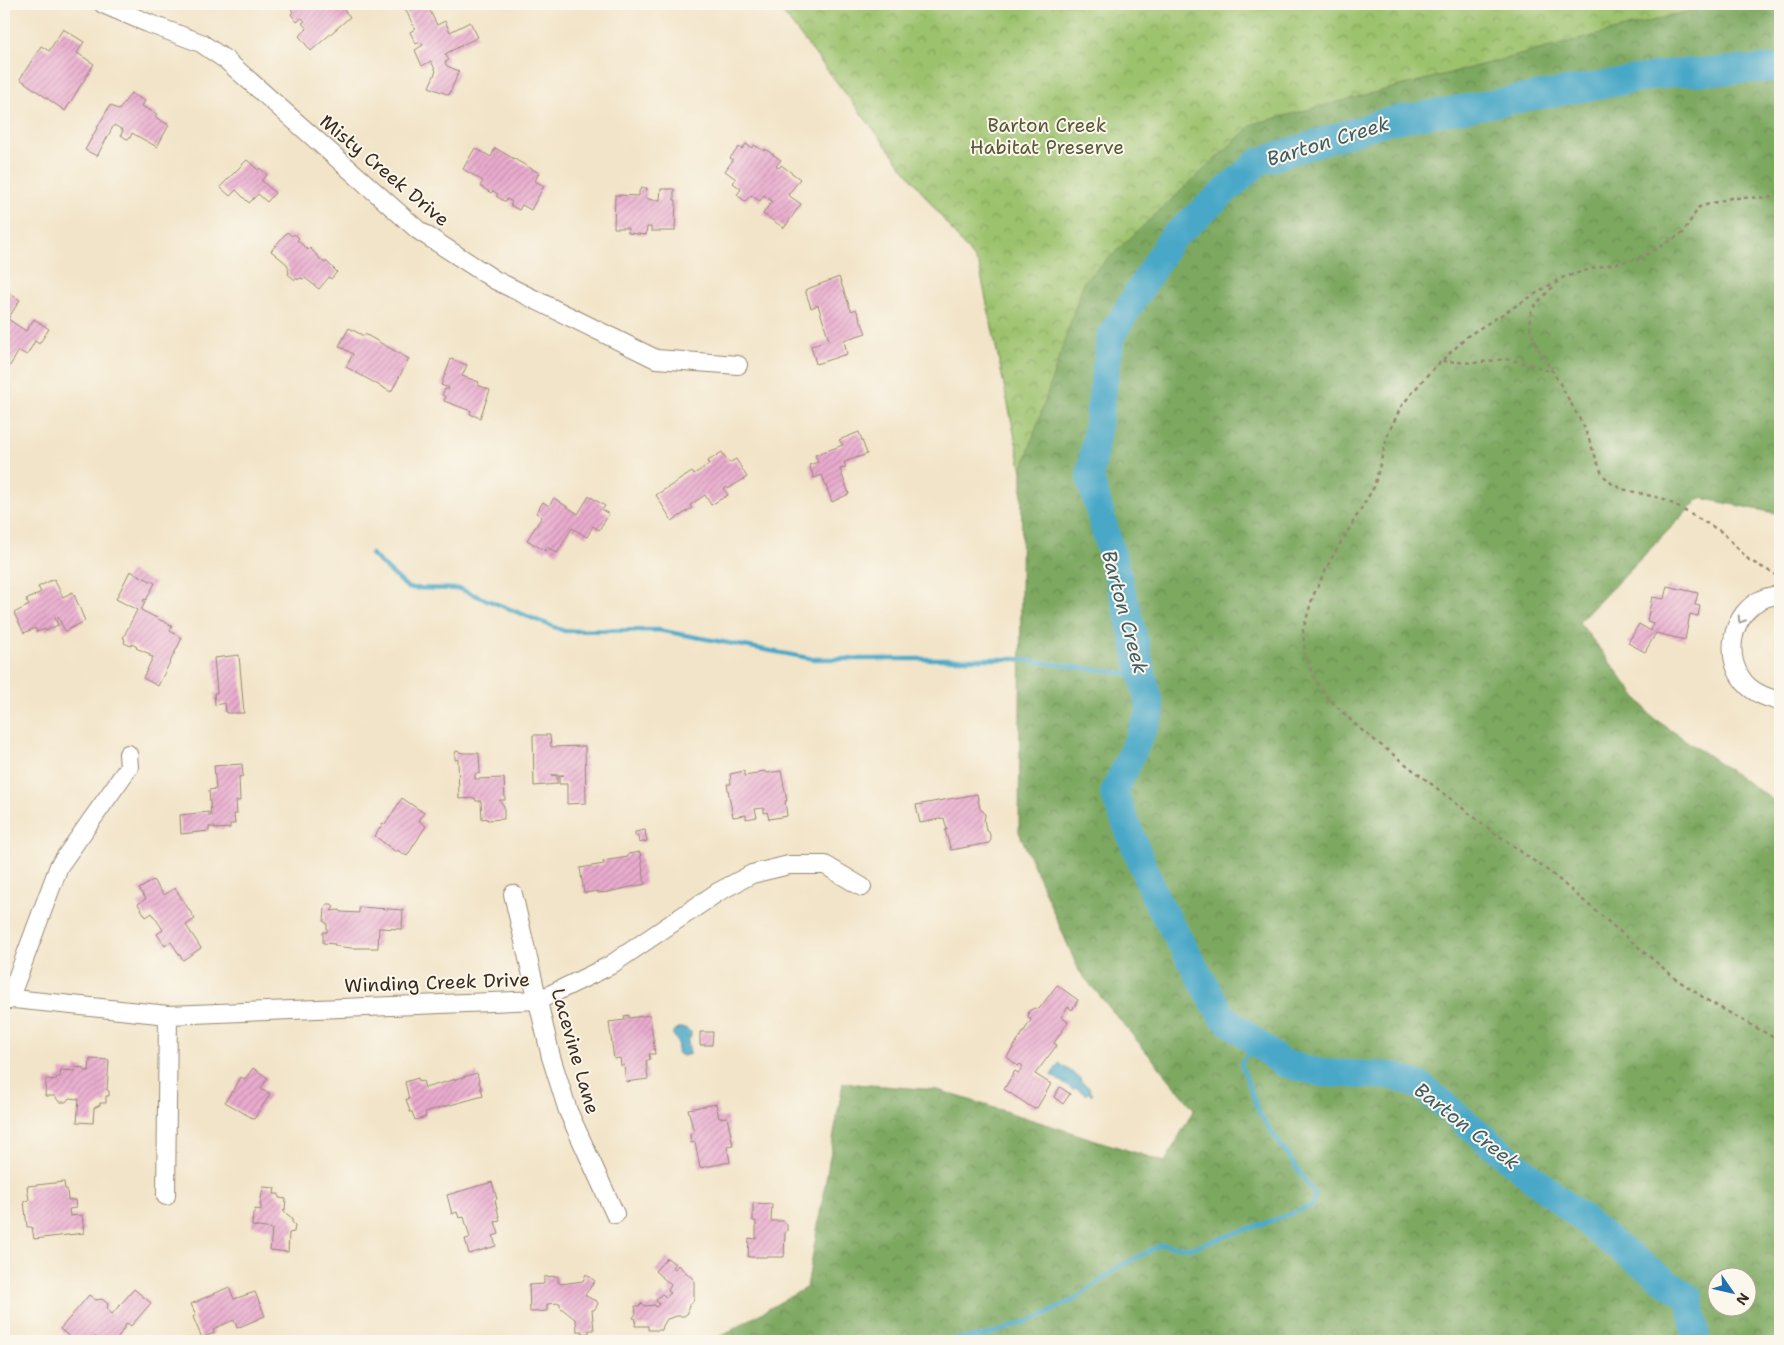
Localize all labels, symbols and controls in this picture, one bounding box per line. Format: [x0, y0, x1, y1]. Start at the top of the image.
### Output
street label: Misty Creek Drive [315, 109, 455, 232]
water label: Barton Creek [1263, 110, 1393, 172]
park label: Barton Creek Habitat Preserve [970, 113, 1124, 160]
water label: Barton Creek [1096, 547, 1154, 677]
one-way arrow [1738, 614, 1747, 623]
street label: Winding Creek Drive [344, 967, 530, 998]
street label: Lacevine Lane [546, 985, 605, 1117]
water label: Barton Creek [1409, 1077, 1525, 1176]
north arrow [1706, 1268, 1756, 1318]
text: N [1732, 1290, 1753, 1309]

